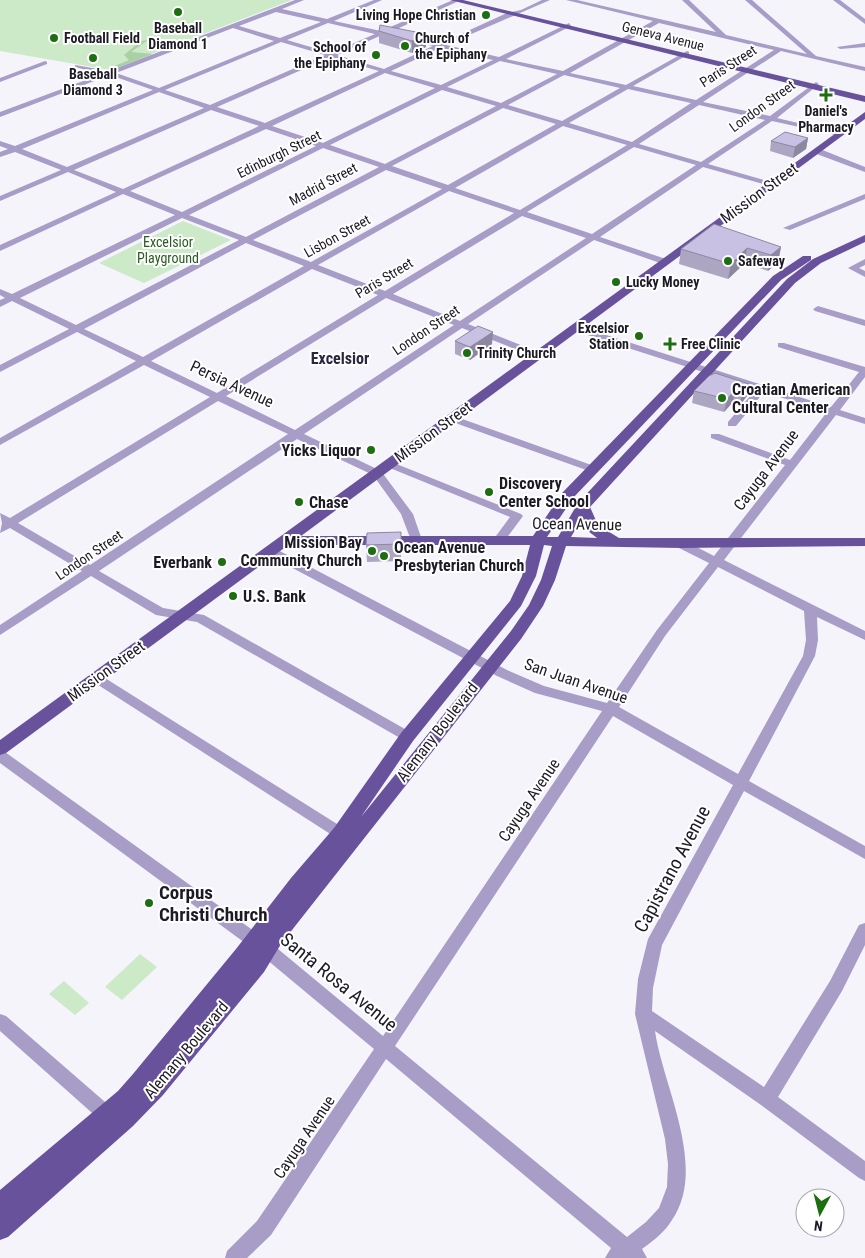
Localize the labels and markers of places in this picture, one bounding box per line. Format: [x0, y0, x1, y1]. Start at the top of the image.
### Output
marker: Baseball Diamond 1 [172, 6, 184, 18]
place label: Living Hope Christian [356, 7, 476, 23]
marker: Living Hope Christian [480, 9, 492, 21]
place label: Baseball Diamond 1 [148, 20, 208, 52]
place label: Football Field [64, 30, 140, 46]
place label: Church of the Epiphany [415, 30, 488, 62]
marker: Football Field [48, 32, 60, 44]
place label: School of the Epiphany [294, 39, 367, 71]
marker: Church of the Epiphany [399, 40, 411, 52]
marker: School of the Epiphany [370, 49, 382, 61]
marker: Baseball Diamond 3 [87, 52, 99, 64]
place label: Baseball Diamond 3 [63, 66, 123, 98]
marker: Daniel's Pharmacy [820, 89, 832, 101]
place label: Daniel's Pharmacy [798, 103, 855, 135]
place label: Safeway [738, 253, 786, 269]
marker: Safeway [722, 255, 734, 267]
place label: Lucky Money [626, 274, 700, 290]
marker: Lucky Money [610, 276, 622, 288]
place label: Excelsior Station [578, 320, 629, 352]
marker: Excelsior Station [633, 330, 645, 342]
place label: Free Clinic [681, 336, 741, 352]
marker: Free Clinic [663, 337, 677, 351]
place label: Trinity Church [477, 345, 556, 361]
marker: Trinity Church [461, 347, 473, 359]
place label: Croatian American Cultural Center [732, 380, 851, 417]
marker: Croatian American Cultural Center [716, 392, 728, 404]
place label: Yicks Liquor [282, 441, 361, 460]
marker: Yicks Liquor [365, 444, 377, 456]
place label: Discovery Center School [499, 474, 589, 511]
marker: Discovery Center School [483, 486, 495, 498]
place label: Chase [309, 493, 349, 512]
marker: Chase [293, 496, 305, 508]
place label: Mission Bay Community Church [240, 533, 362, 570]
place label: Ocean Avenue Presbyterian Church [394, 538, 524, 575]
marker: Mission Bay Community Church [366, 545, 378, 557]
marker: Ocean Avenue Presbyterian Church [378, 550, 390, 562]
place label: Everbank [153, 553, 212, 572]
marker: Everbank [216, 556, 228, 568]
place label: U.S. Bank [243, 587, 306, 606]
marker: U.S. Bank [227, 590, 239, 602]
place label: Corpus Christi Church [159, 881, 268, 926]
marker: Corpus Christi Church [143, 897, 155, 909]

